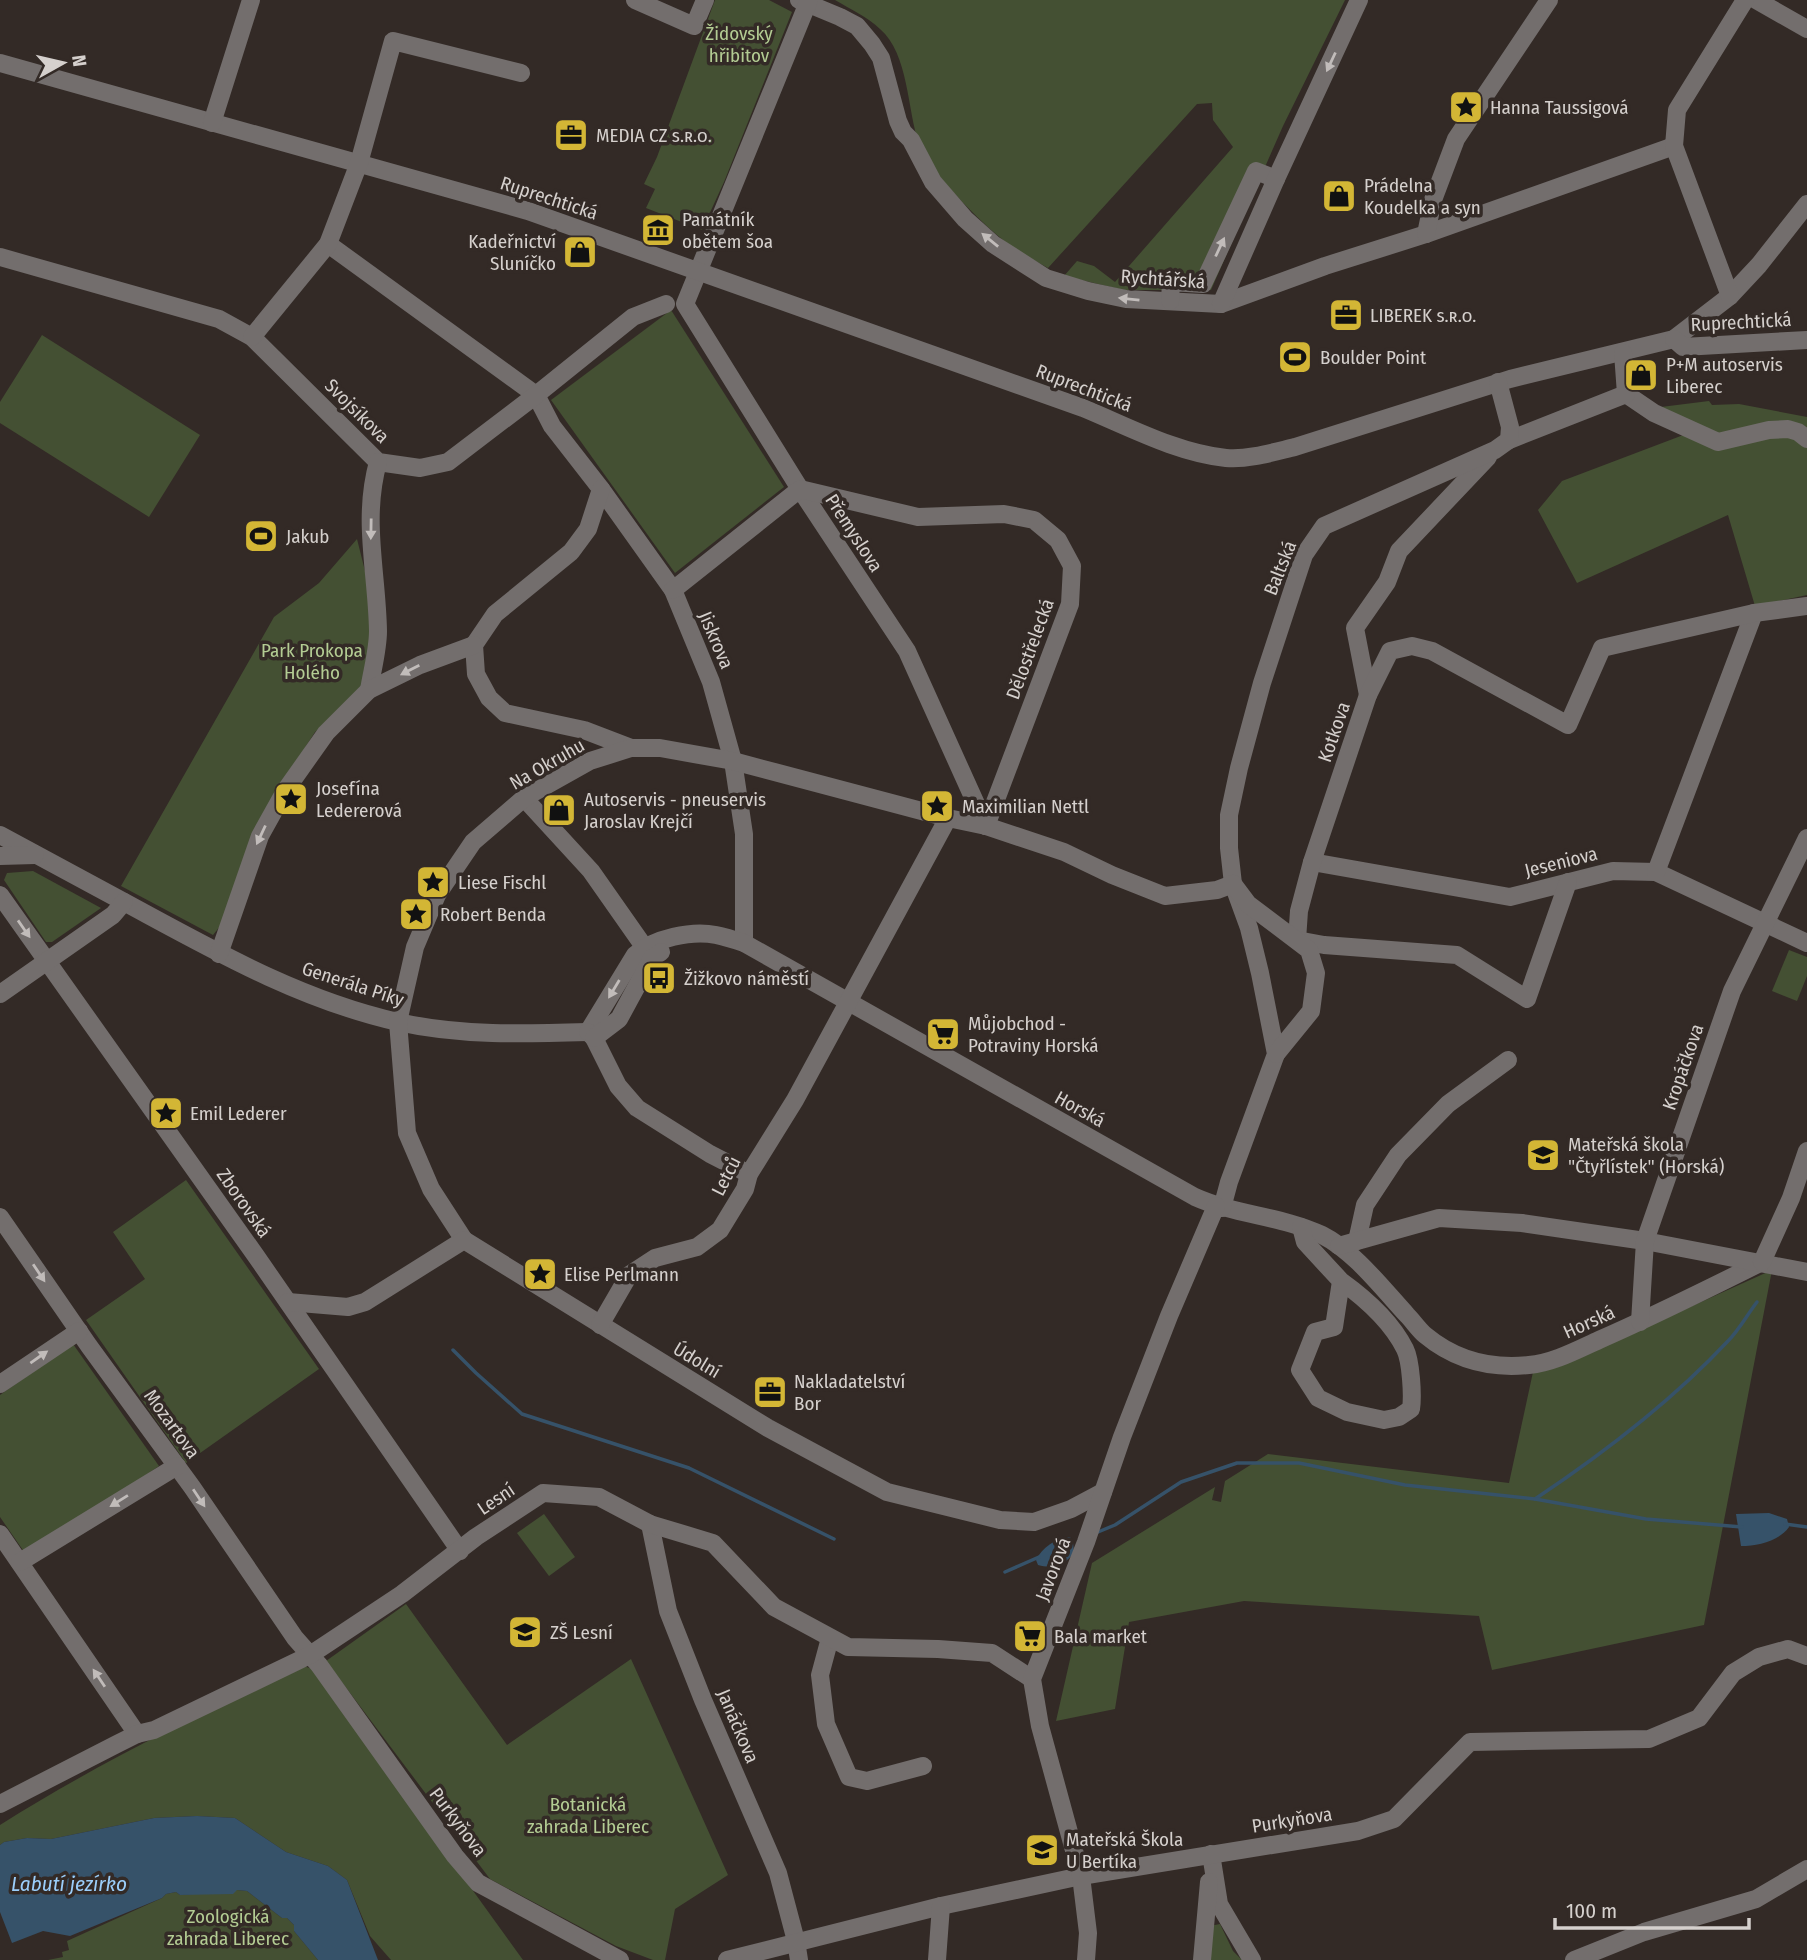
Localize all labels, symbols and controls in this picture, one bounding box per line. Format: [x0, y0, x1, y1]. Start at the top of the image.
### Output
park label: Židovský hřibitov [705, 22, 773, 67]
north arrow [28, 28, 98, 98]
one-way arrow [1325, 52, 1336, 72]
text: N [67, 53, 92, 68]
place icon: Hanna Taussigová [1447, 88, 1485, 126]
place label: Hanna Taussigová [1490, 96, 1629, 119]
office icon: MEDIA CZ s.ʀ.ᴏ. [552, 116, 590, 154]
place label: MEDIA CZ s.ʀ.ᴏ. [596, 124, 712, 147]
street label: Ruprechtická [497, 171, 601, 225]
place label: Prádelna Koudelka a syn [1364, 174, 1481, 219]
shop icon: Prádelna Koudelka a syn [1320, 177, 1358, 215]
place label: Památník obětem šoa [682, 208, 773, 253]
museum icon: Památník obětem šoa [639, 211, 677, 249]
place label: Kadeřnictví Sluníčko [468, 230, 556, 275]
shop icon: Kadeřnictví Sluníčko [561, 233, 599, 271]
one-way arrow [981, 233, 999, 248]
one-way arrow [1215, 237, 1226, 257]
street label: Rychtářská [1120, 265, 1206, 293]
one-way arrow [1117, 293, 1139, 304]
office icon: LIBEREK s.ʀ.ᴏ. [1327, 296, 1365, 334]
place label: LIBEREK s.ʀ.ᴏ. [1370, 304, 1476, 327]
street label: Ruprechtická [1690, 308, 1792, 336]
sports icon: Boulder Point [1276, 338, 1314, 376]
place label: Boulder Point [1320, 346, 1427, 369]
place label: P+M autoservis Liberec [1666, 353, 1783, 398]
shop icon: P+M autoservis Liberec [1622, 356, 1660, 394]
street label: Ruprechtická [1033, 359, 1135, 417]
street label: Svojsíkova [320, 374, 394, 448]
street label: Přemyslova [820, 490, 888, 576]
sports icon: Jakub [242, 517, 280, 555]
one-way arrow [365, 518, 376, 540]
place label: Jakub [286, 525, 329, 548]
street label: Baltská [1259, 537, 1301, 599]
street label: Dělostřelecká [1001, 596, 1059, 702]
street label: Jiskrova [694, 608, 738, 672]
park label: Park Prokopa Holého [261, 639, 363, 684]
one-way arrow [400, 664, 420, 675]
street label: Kotkova [1313, 699, 1355, 765]
street label: Na Okruhu [505, 733, 589, 795]
place label: Josefína Ledererová [316, 777, 402, 822]
place icon: Josefína Ledererová [272, 780, 310, 818]
place icon: Maximilian Nettl [918, 787, 956, 825]
place label: Autoservis - pneuservis Jaroslav Krejčí [584, 788, 766, 833]
shop icon: Autoservis - pneuservis Jaroslav Krejčí [540, 791, 578, 829]
place label: Maximilian Nettl [962, 795, 1089, 818]
one-way arrow [255, 825, 267, 845]
street label: Jeseniova [1522, 842, 1600, 882]
place icon: Liese Fischl [414, 863, 452, 901]
place label: Liese Fischl [458, 871, 546, 894]
place icon: Robert Benda [397, 895, 435, 933]
place label: Robert Benda [440, 903, 546, 926]
one-way arrow [17, 920, 31, 938]
street label: Generála Píky [299, 957, 407, 1011]
bus stop icon: Žižkovo náměstí [640, 959, 678, 997]
place label: Žižkovo náměstí [684, 967, 809, 990]
one-way arrow [608, 979, 621, 998]
place label: Můjobchod - Potraviny Horská [968, 1012, 1099, 1057]
supermarket icon: Můjobchod - Potraviny Horská [924, 1015, 962, 1053]
street label: Kropáčkova [1658, 1021, 1708, 1113]
street label: Horská [1051, 1086, 1109, 1132]
place icon: Emil Lederer [147, 1094, 185, 1132]
place label: Emil Lederer [190, 1102, 287, 1125]
place label: Mateřská škola "Čtyřlístek" (Horská) [1568, 1133, 1724, 1178]
school or university icon: Mateřská škola "Čtyřlístek" (Horská) [1524, 1136, 1562, 1174]
street label: Letců [706, 1152, 746, 1200]
street label: Zborovská [212, 1164, 276, 1242]
place icon: Elise Perlmann [521, 1255, 559, 1293]
place label: Elise Perlmann [564, 1263, 679, 1286]
one-way arrow [32, 1264, 46, 1282]
street label: Horská [1560, 1301, 1618, 1343]
street label: Údolní [669, 1337, 725, 1383]
one-way arrow [30, 1350, 48, 1364]
place label: Nakladatelství Bor [794, 1370, 905, 1415]
office icon: Nakladatelství Bor [751, 1373, 789, 1411]
street label: Mozartova [139, 1385, 205, 1463]
street label: Lesní [473, 1478, 519, 1520]
one-way arrow [192, 1489, 206, 1507]
one-way arrow [109, 1495, 128, 1508]
street label: Javorová [1030, 1534, 1076, 1604]
school or university icon: ZŠ Lesní [506, 1613, 544, 1651]
supermarket icon: Bala market [1011, 1617, 1049, 1655]
place label: ZŠ Lesní [550, 1621, 613, 1644]
place label: Bala market [1054, 1625, 1148, 1648]
one-way arrow [92, 1669, 106, 1687]
street label: Janáčkova [712, 1686, 764, 1766]
street label: Purkyňova [424, 1783, 492, 1861]
park label: Botanická zahrada Liberec [527, 1793, 649, 1838]
street label: Purkyňova [1250, 1802, 1334, 1838]
place label: Mateřská Škola U Bertíka [1066, 1828, 1183, 1873]
school or university icon: Mateřská Škola U Bertíka [1023, 1831, 1061, 1869]
water label: Labutí jezírko [11, 1871, 127, 1897]
scale bar [1555, 1886, 1749, 1930]
text: 100 m [1566, 1898, 1617, 1924]
park label: Zoologická zahrada Liberec [167, 1905, 289, 1950]

